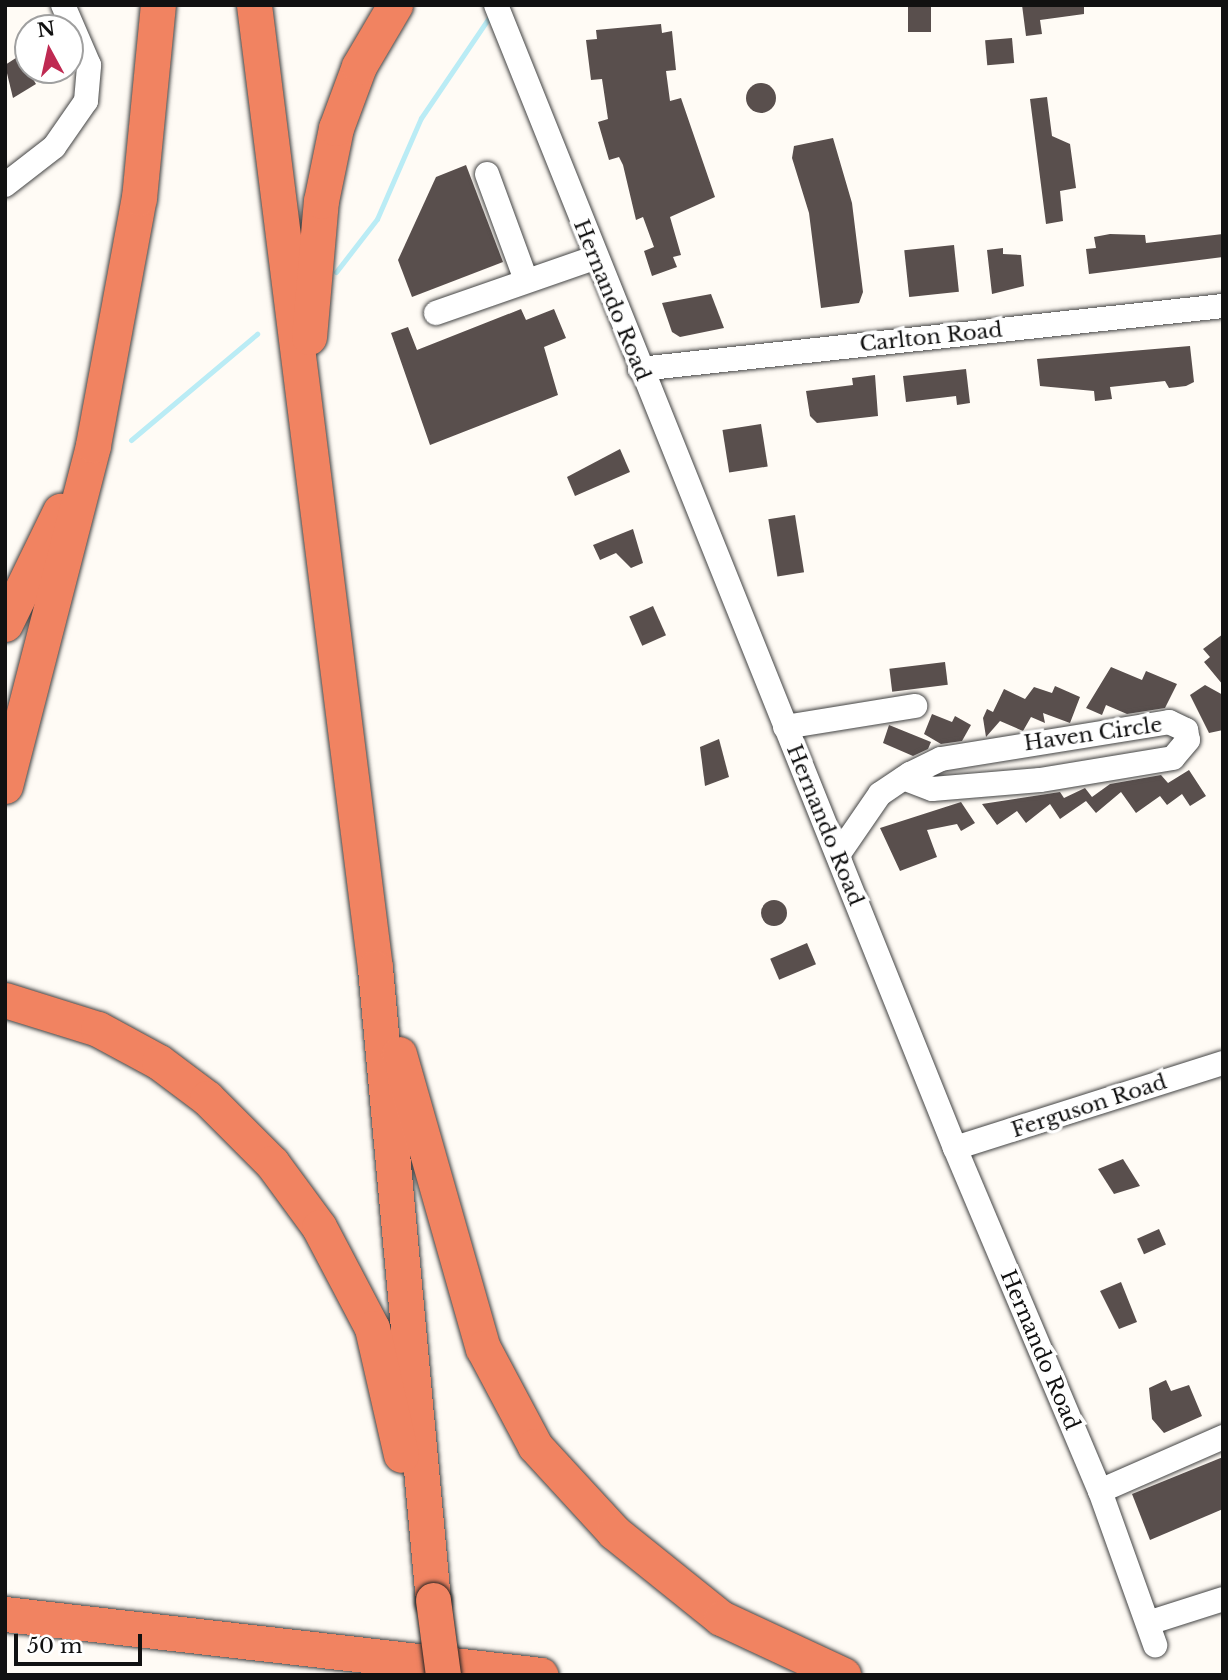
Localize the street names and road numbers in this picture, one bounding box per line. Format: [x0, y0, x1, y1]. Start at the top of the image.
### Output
street label: Hernando Road [568, 216, 656, 384]
street label: Carlton Road [858, 317, 1004, 357]
street label: Haven Circle [1022, 712, 1164, 756]
street label: Hernando Road [781, 741, 869, 909]
street label: Ferguson Road [1008, 1069, 1170, 1143]
street label: Hernando Road [995, 1266, 1085, 1434]

